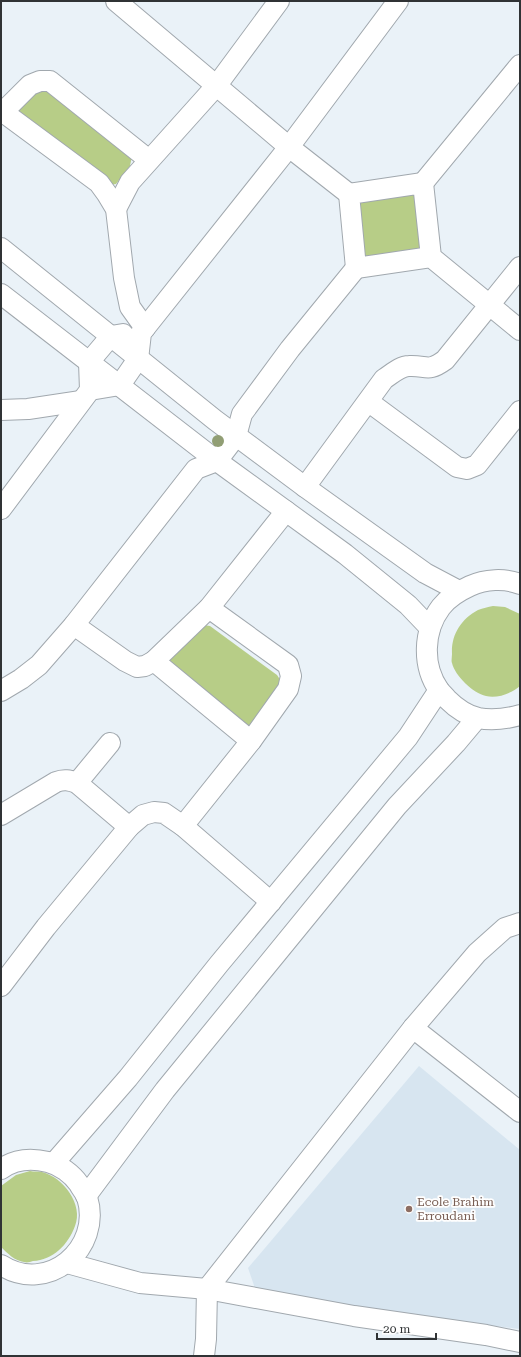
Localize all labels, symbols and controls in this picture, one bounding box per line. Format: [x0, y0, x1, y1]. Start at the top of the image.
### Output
place label: Ecole Brahim Erroudani [417, 1195, 494, 1223]
marker: Ecole Brahim Erroudani [404, 1204, 414, 1214]
scale bar [377, 1315, 436, 1341]
text: 20 m [383, 1322, 410, 1336]

